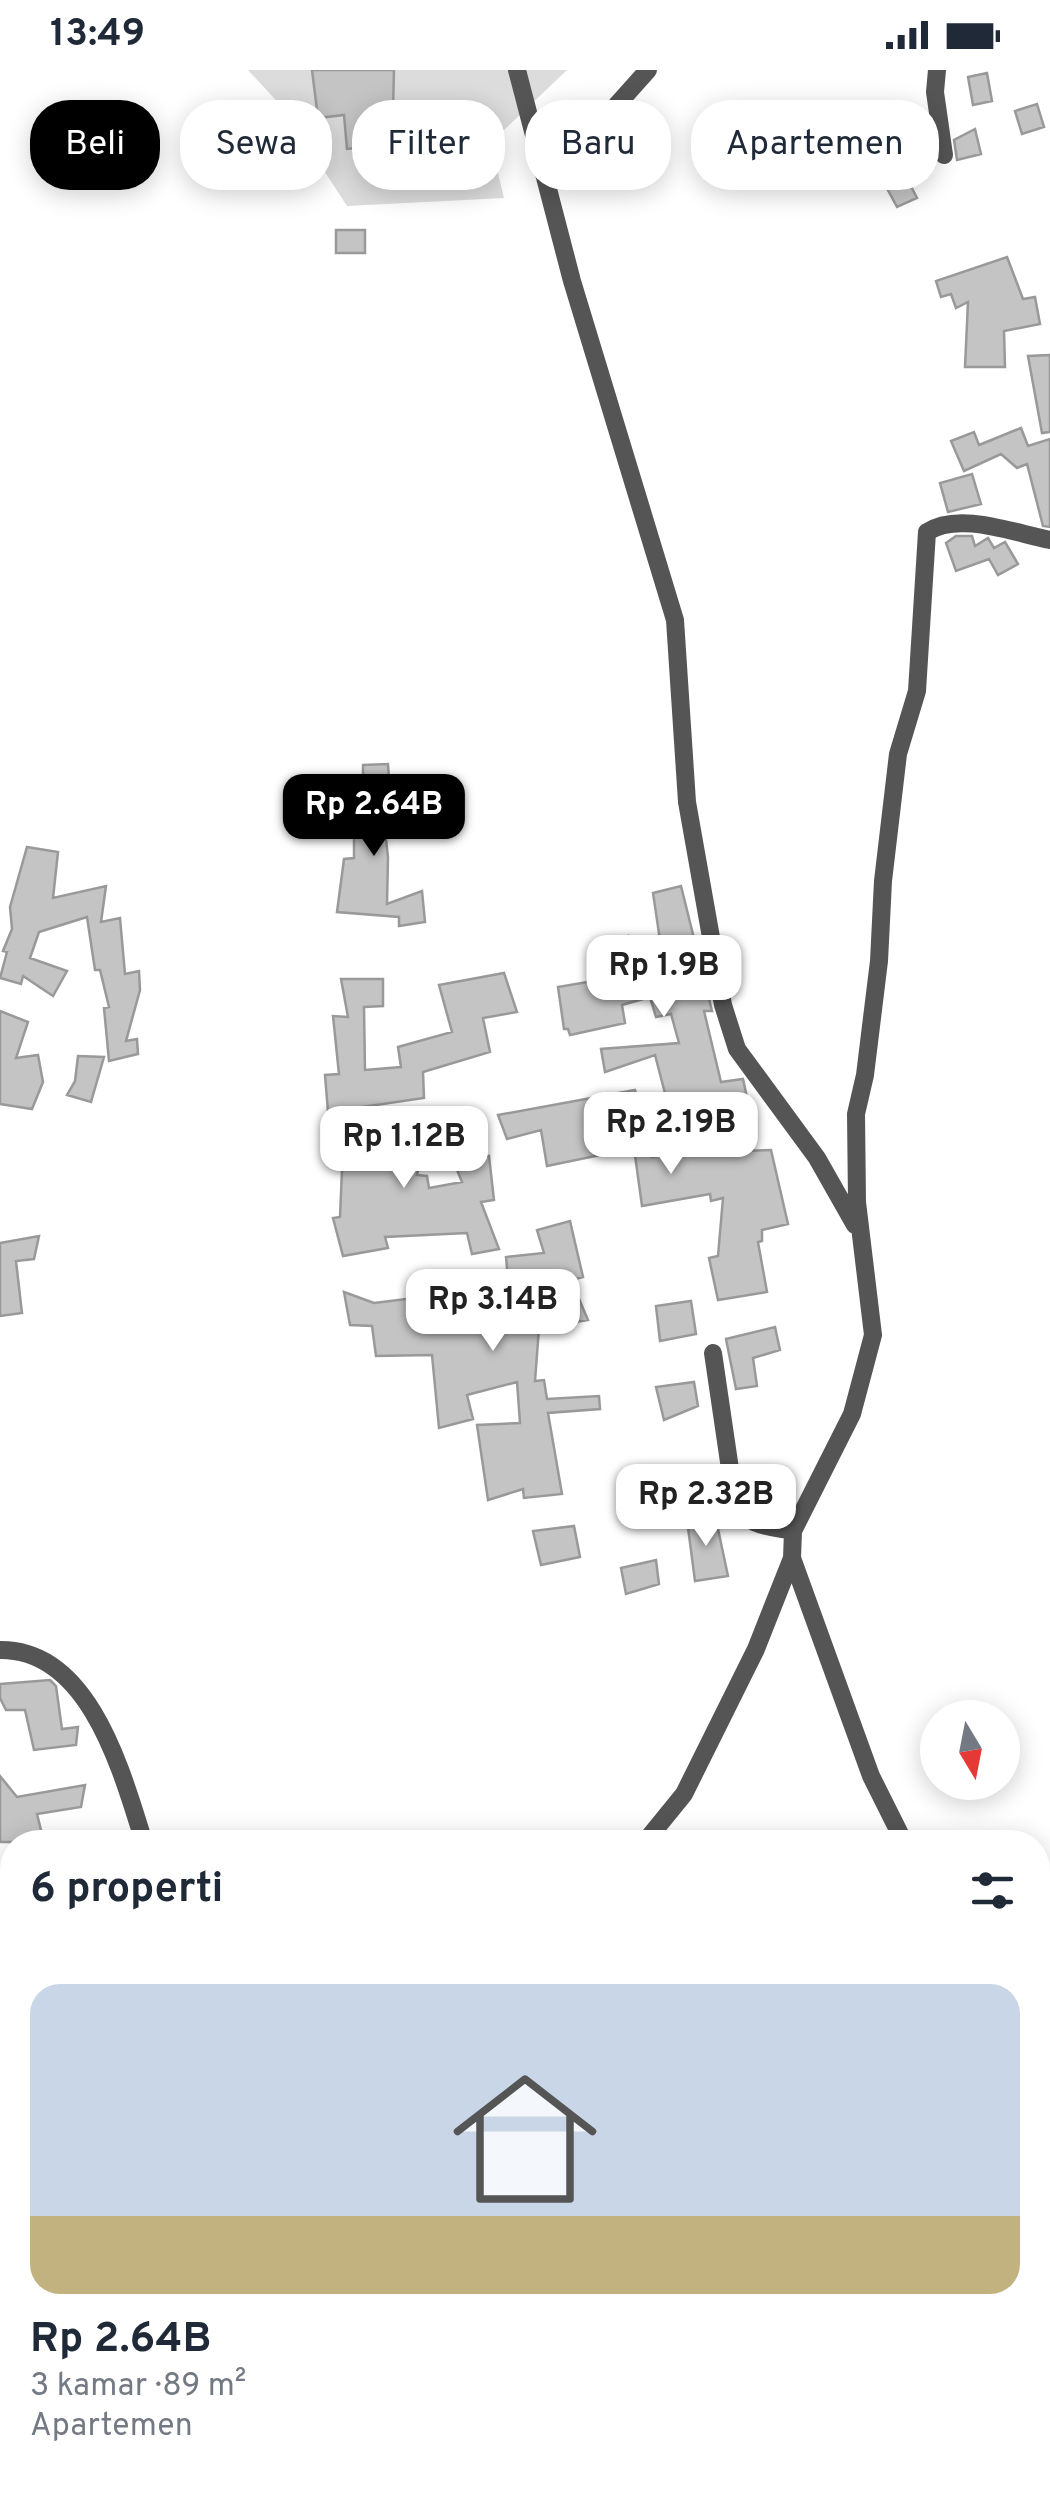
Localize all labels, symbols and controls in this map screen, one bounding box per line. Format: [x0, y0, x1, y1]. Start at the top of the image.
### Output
text: 13:49 [50, 11, 145, 60]
chip: Beli [30, 100, 160, 190]
chip: Sewa [180, 100, 332, 190]
chip: Filter [352, 100, 505, 190]
chip: Baru [525, 100, 671, 190]
chip: Apartemen [691, 100, 939, 190]
pin: Rp 2.64B [271, 774, 477, 859]
text: Rp 2.64B [305, 786, 443, 826]
pin: Rp 1.9B [572, 935, 756, 1020]
text: Rp 1.9B [608, 947, 720, 987]
pin: Rp 2.19B [568, 1092, 774, 1177]
text: Rp 2.19B [606, 1104, 736, 1144]
pin: Rp 1.12B [301, 1106, 507, 1191]
text: Rp 1.12B [342, 1118, 466, 1158]
pin: Rp 3.14B [390, 1269, 596, 1354]
text: Rp 3.14B [428, 1281, 558, 1321]
pin: Rp 2.32B [603, 1464, 809, 1549]
text: Rp 2.32B [638, 1476, 774, 1516]
north arrow [920, 1700, 1020, 1800]
map controls [920, 1700, 1020, 1800]
icon: filters [965, 1863, 1020, 1918]
text: 6 properti [30, 1864, 223, 1917]
icon: home [435, 2049, 615, 2229]
text: Rp 2.64B [30, 2314, 211, 2367]
text: 3 kamar · 89 m² [30, 2367, 246, 2407]
text: Apartemen [30, 2407, 193, 2447]

